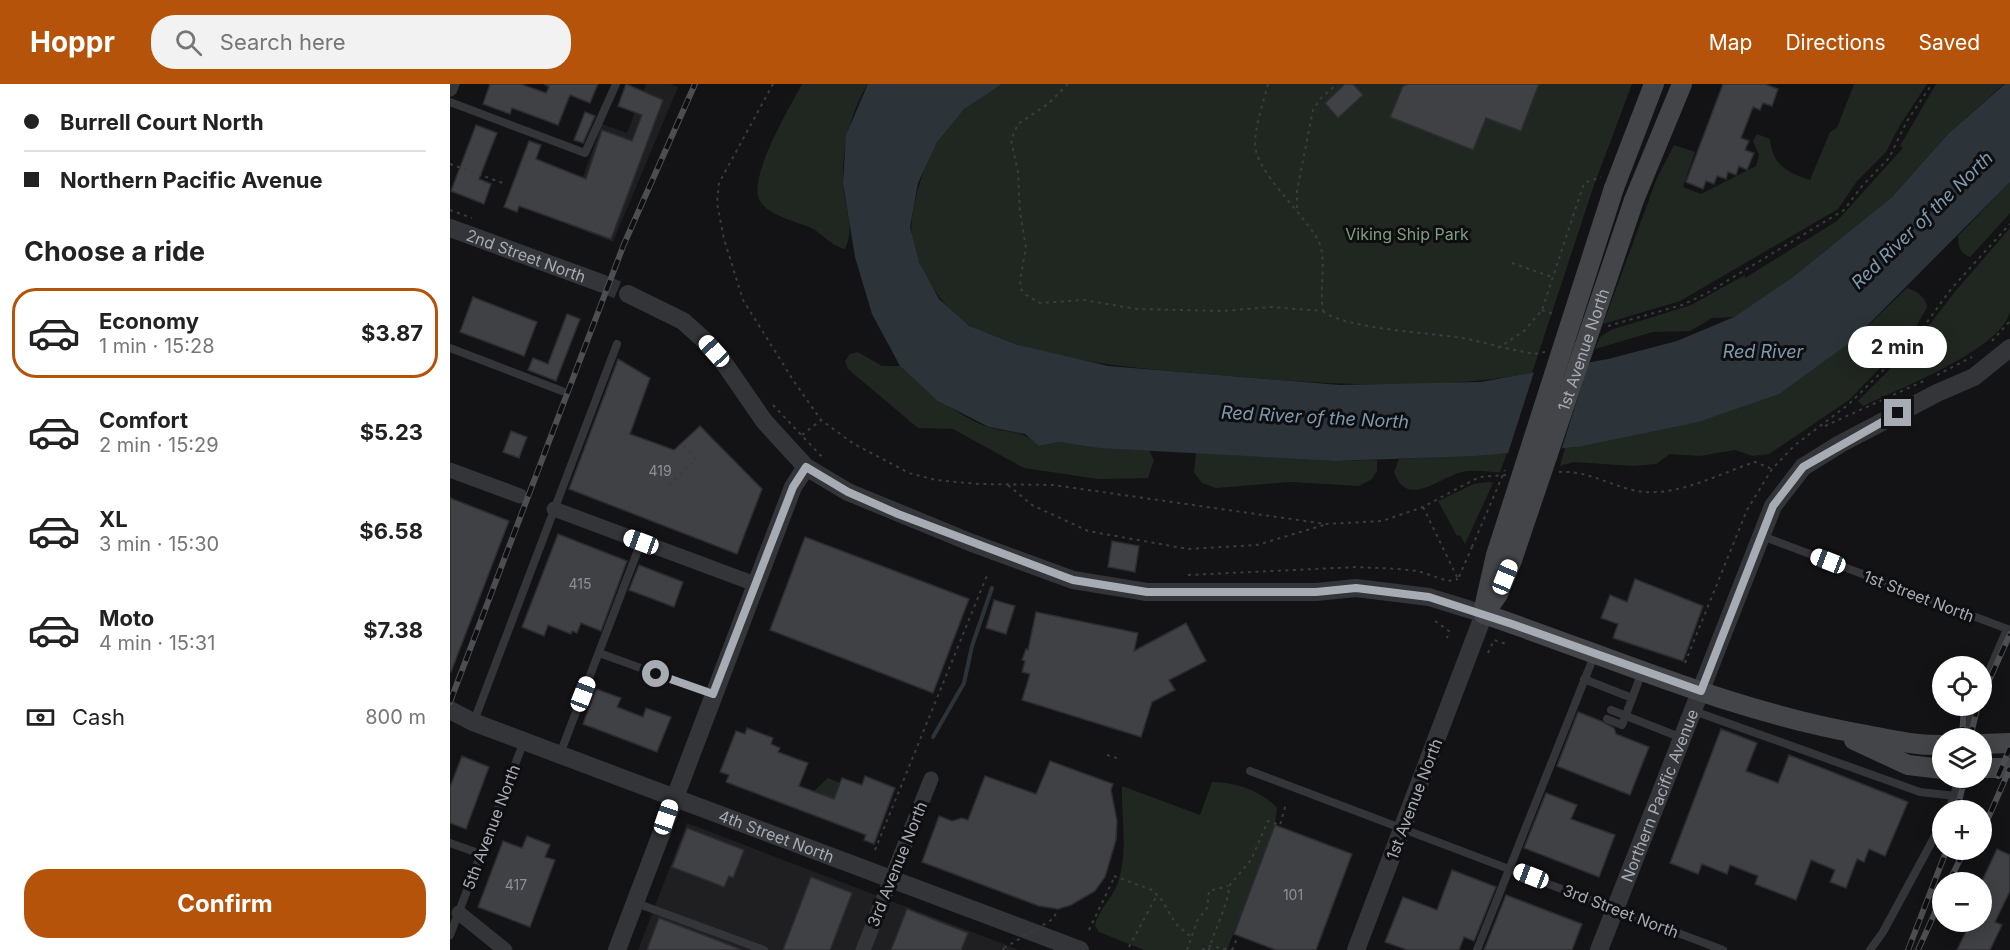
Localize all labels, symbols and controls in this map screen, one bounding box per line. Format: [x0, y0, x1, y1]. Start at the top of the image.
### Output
search box [151, 15, 571, 69]
text: Hoppr [30, 25, 115, 59]
icon: search [172, 26, 205, 59]
text: Search here [220, 29, 346, 55]
text: Map [1709, 30, 1752, 55]
text: Directions [1785, 30, 1886, 55]
text: Saved [1919, 30, 1980, 55]
text: Burrell Court North [60, 109, 264, 135]
water label: Red River of the North [1847, 147, 1997, 293]
text: Northern Pacific Avenue [60, 167, 323, 193]
park label: Viking Ship Park [1345, 224, 1469, 244]
street label: 2nd Street North [464, 225, 589, 287]
text: Choose a ride [24, 235, 205, 268]
street label: 1st Avenue North [1553, 286, 1613, 414]
icon: car [27, 306, 81, 360]
text: Economy [99, 308, 199, 334]
text: $3.87 [361, 320, 423, 346]
callout: 2 min [1848, 326, 1948, 368]
car [695, 332, 733, 370]
text: 1 min · 15:28 [99, 334, 215, 358]
text: 2 min [1871, 335, 1924, 359]
water label: Red River [1723, 341, 1805, 362]
route end [1884, 399, 1911, 426]
water label: Red River of the North [1220, 402, 1410, 432]
icon: car [27, 405, 81, 459]
text: Comfort [99, 407, 188, 433]
text: $5.23 [360, 419, 423, 445]
text: 2 min · 15:29 [99, 433, 219, 457]
house number: 419 [648, 462, 672, 479]
icon: car [27, 504, 81, 558]
text: XL [99, 506, 128, 532]
text: $6.58 [359, 518, 423, 544]
car [621, 527, 661, 557]
text: 3 min · 15:30 [99, 532, 219, 556]
car [1808, 546, 1848, 576]
car [1490, 557, 1520, 597]
street label: 1st Street North [1861, 566, 1977, 626]
house number: 415 [569, 575, 591, 592]
icon: car [27, 603, 81, 657]
text: Moto [99, 605, 154, 631]
text: $7.38 [363, 617, 423, 643]
text: 4 min · 15:31 [99, 631, 215, 655]
map controls [1932, 656, 1992, 932]
button: locate [1932, 656, 1992, 716]
route start [642, 660, 669, 687]
car [568, 674, 598, 714]
icon: cash [24, 701, 57, 734]
text: Cash [72, 704, 125, 730]
text: 800 m [365, 705, 426, 729]
street label: Northern Pacific Avenue [1617, 706, 1702, 885]
button: layers [1932, 728, 1992, 788]
street label: 1st Avenue North [1382, 736, 1446, 862]
street label: 5th Avenue North [458, 762, 524, 892]
car [652, 797, 680, 837]
street label: 3rd Avenue North [863, 798, 931, 930]
button: + [1932, 800, 1992, 860]
street label: 4th Street North [716, 805, 837, 867]
car [1511, 861, 1551, 891]
button: Confirm [24, 869, 426, 938]
button: − [1932, 872, 1992, 932]
house number: 417 [505, 876, 527, 893]
street label: 3rd Street North [1560, 880, 1682, 942]
house number: 101 [1283, 886, 1303, 903]

